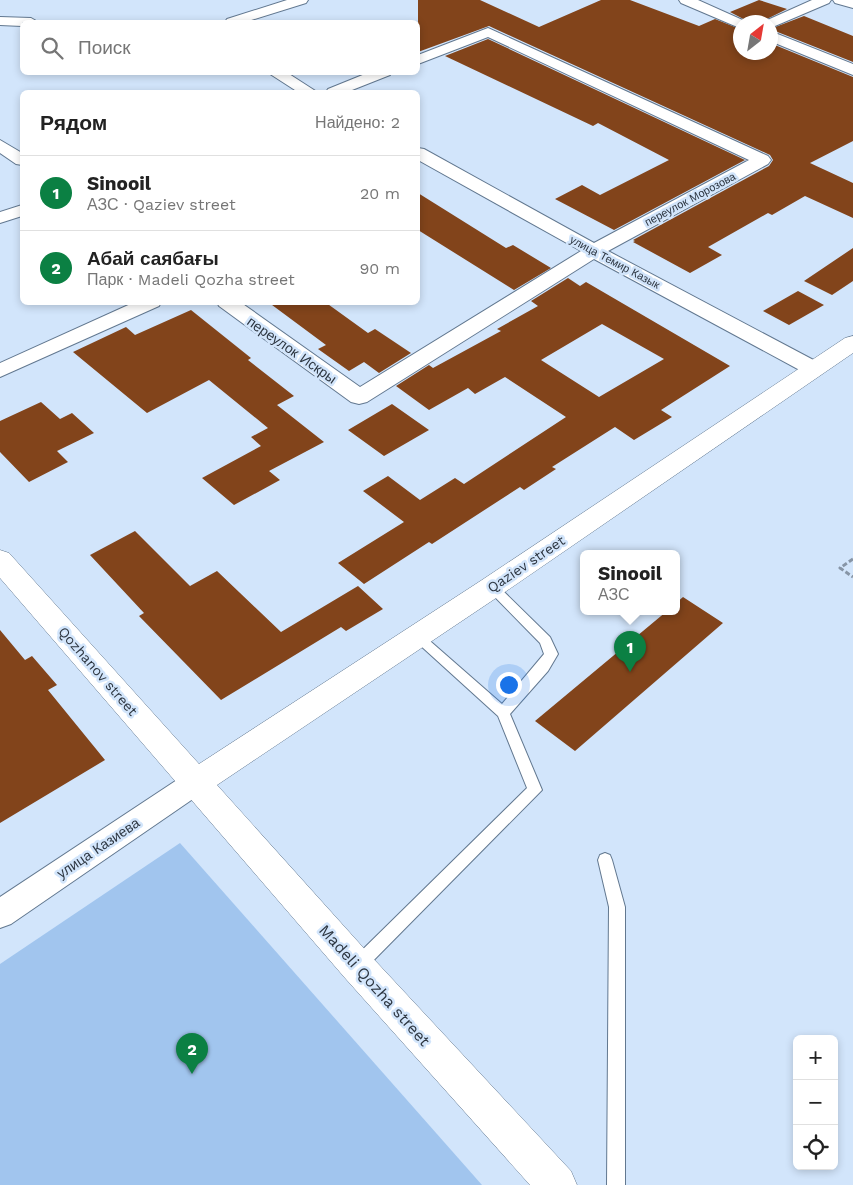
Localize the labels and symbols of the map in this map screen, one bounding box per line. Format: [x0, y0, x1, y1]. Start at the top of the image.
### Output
north arrow [733, 15, 778, 60]
street label: переулок Морозова [643, 170, 739, 229]
street label: улица Темир Казык [568, 233, 662, 292]
street label: переулок Искры [244, 313, 340, 387]
street label: Qaziev street [484, 532, 568, 596]
street label: Qozhanov street [55, 623, 141, 719]
pin: 1 [614, 631, 646, 672]
your location [496, 672, 522, 698]
street label: улица Казиева [54, 814, 142, 882]
street label: Madeli Qozha street [315, 921, 434, 1050]
pin: 2 [176, 1033, 208, 1074]

